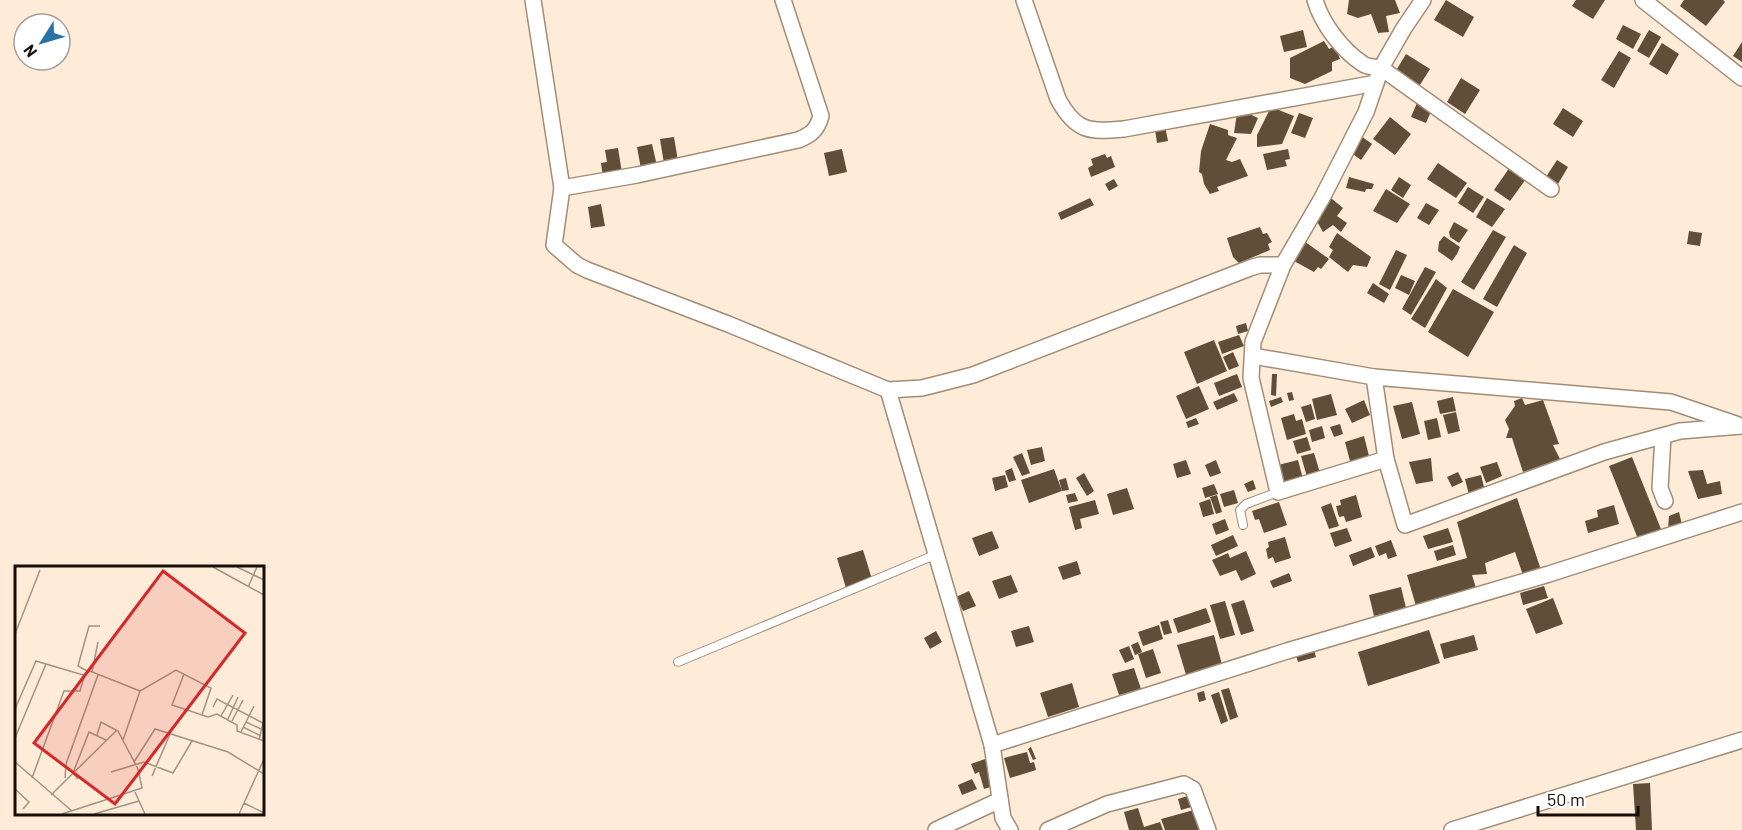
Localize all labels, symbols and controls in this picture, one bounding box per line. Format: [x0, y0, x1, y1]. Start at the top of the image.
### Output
north arrow [12, 12, 72, 72]
text: N [19, 41, 40, 61]
inset map [15, 566, 264, 815]
scale bar [1538, 779, 1638, 817]
text: 50 m [1547, 788, 1585, 810]

